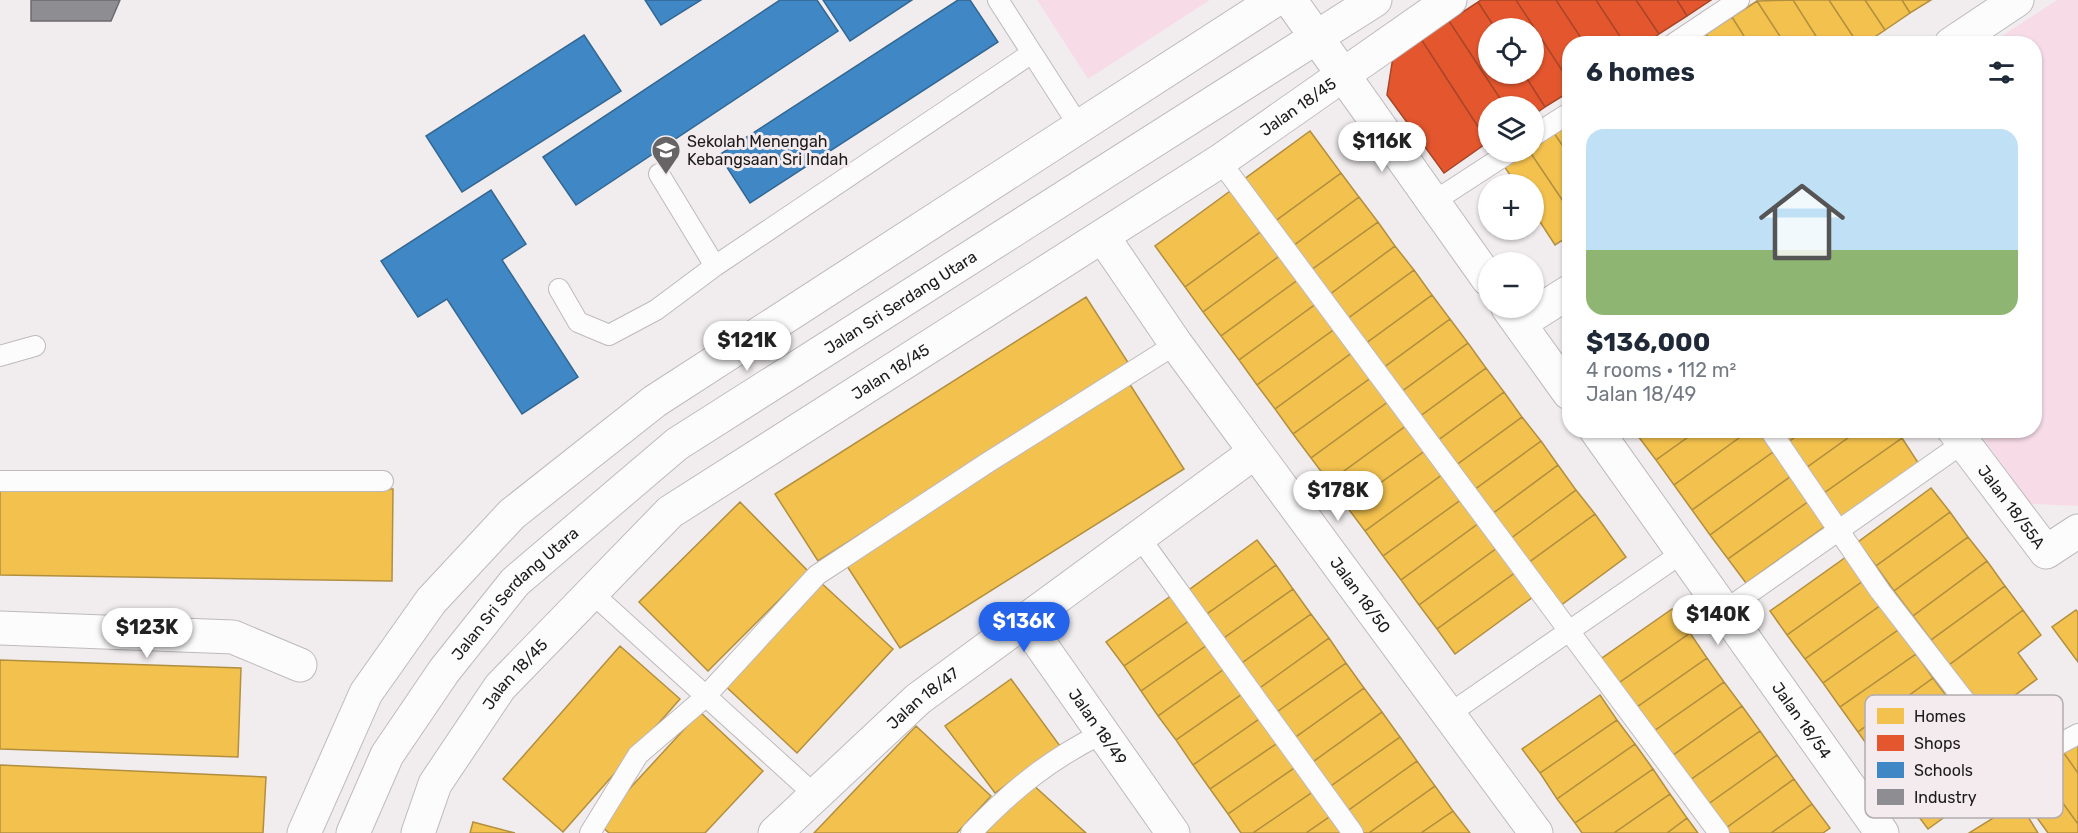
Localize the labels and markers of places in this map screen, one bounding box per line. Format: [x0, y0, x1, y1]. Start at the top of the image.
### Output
pin: $116K [1340, 122, 1424, 173]
place label: Sekolah Menengah Kebangsaan Sri Indah [687, 132, 848, 169]
school or university icon: Sekolah Menengah Kebangsaan Sri Indah [650, 134, 682, 176]
pin: $121K [705, 321, 789, 372]
pin: $178K [1296, 471, 1380, 522]
pin: $140K [1676, 595, 1760, 646]
pin: $136K [982, 602, 1066, 653]
pin: $123K [105, 608, 189, 659]

